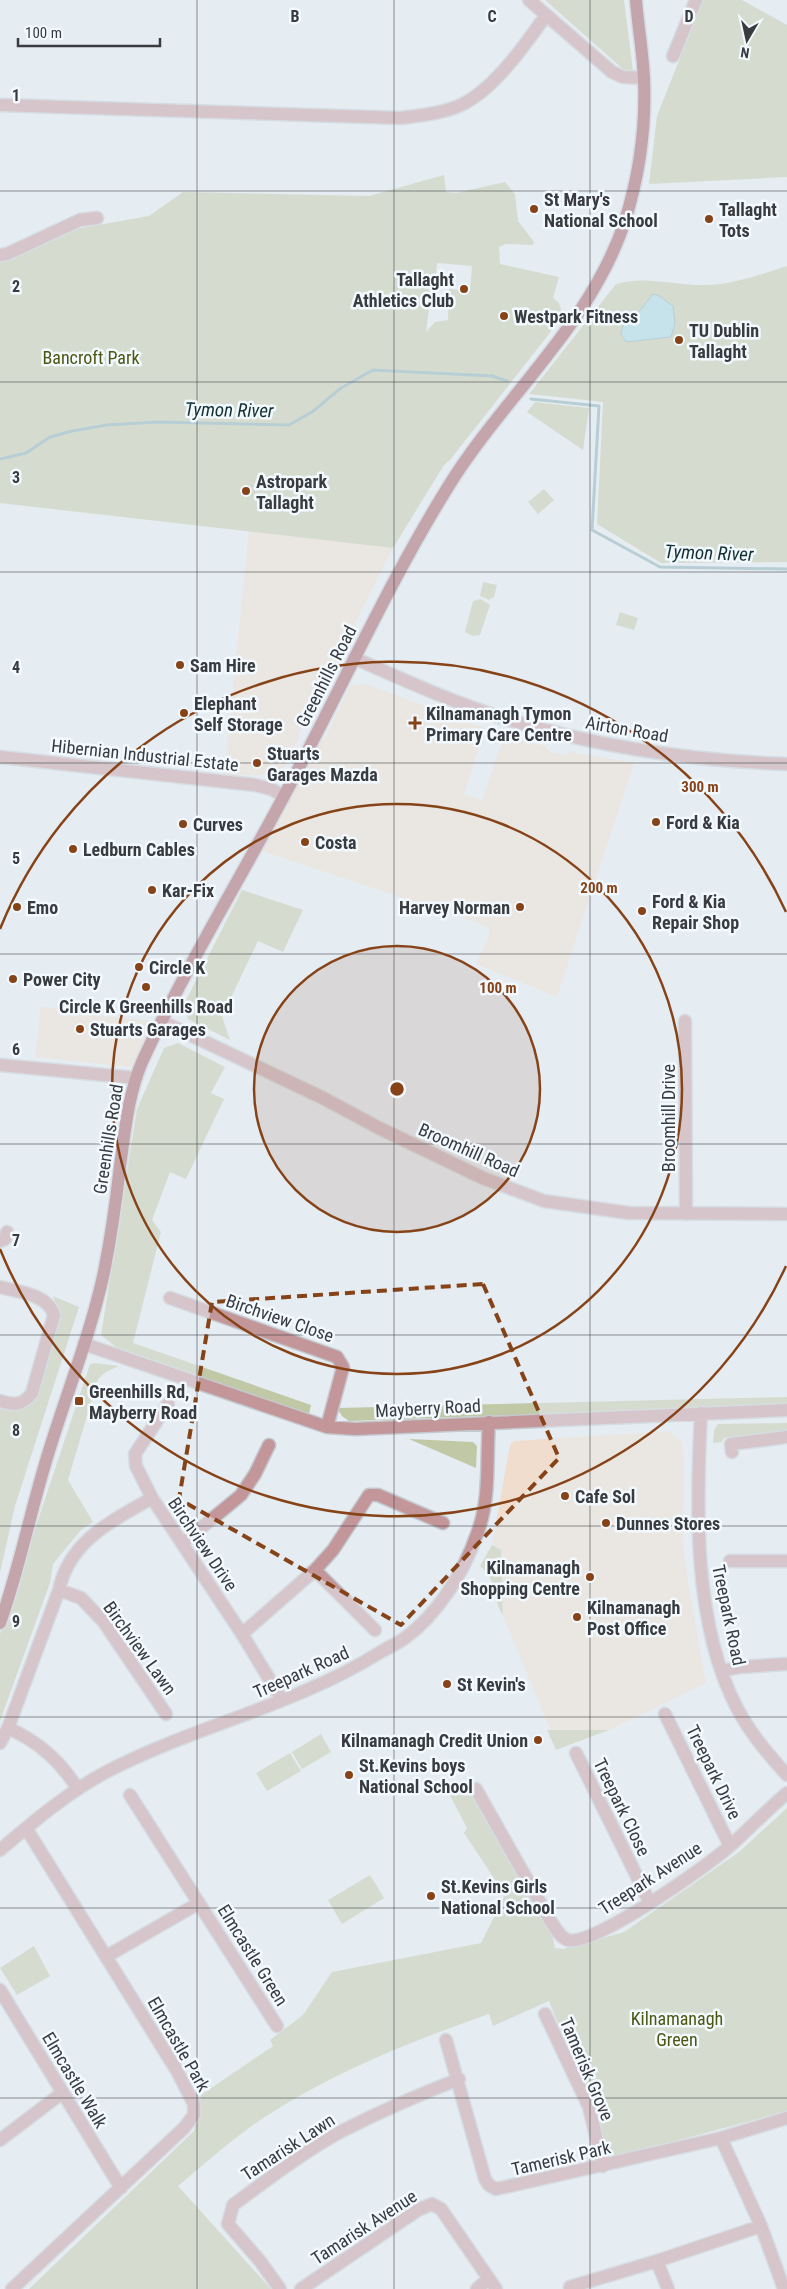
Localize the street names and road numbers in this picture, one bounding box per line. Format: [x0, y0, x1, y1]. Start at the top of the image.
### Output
street label: Greenhills Road [291, 622, 361, 730]
street label: Airton Road [584, 711, 670, 747]
street label: Hibernian Industrial Estate [50, 735, 240, 775]
street label: Broomhill Drive [658, 1064, 679, 1172]
street label: Greenhills Road [89, 1082, 127, 1196]
street label: Broomhill Road [415, 1118, 523, 1182]
street label: Birchview Close [223, 1290, 337, 1346]
street label: Mayberry Road [375, 1395, 481, 1421]
street label: Birchview Drive [164, 1493, 242, 1595]
street label: Treepark Road [708, 1563, 750, 1667]
street label: Birchview Lawn [99, 1597, 181, 1699]
street label: Treepark Road [250, 1642, 352, 1702]
street label: Treepark Drive [682, 1722, 746, 1822]
street label: Treepark Close [589, 1755, 655, 1859]
street label: Treepark Avenue [595, 1837, 705, 1919]
street label: Elmcastle Green [214, 1901, 292, 2009]
street label: Elmcastle Park [143, 1993, 215, 2095]
street label: Tamerisk Grove [556, 2014, 618, 2124]
street label: Elmcastle Walk [38, 2028, 112, 2132]
street label: Tamarisk Lawn [237, 2109, 339, 2185]
street label: Tamerisk Park [509, 2136, 613, 2180]
street label: Tamarisk Avenue [308, 2185, 420, 2269]

